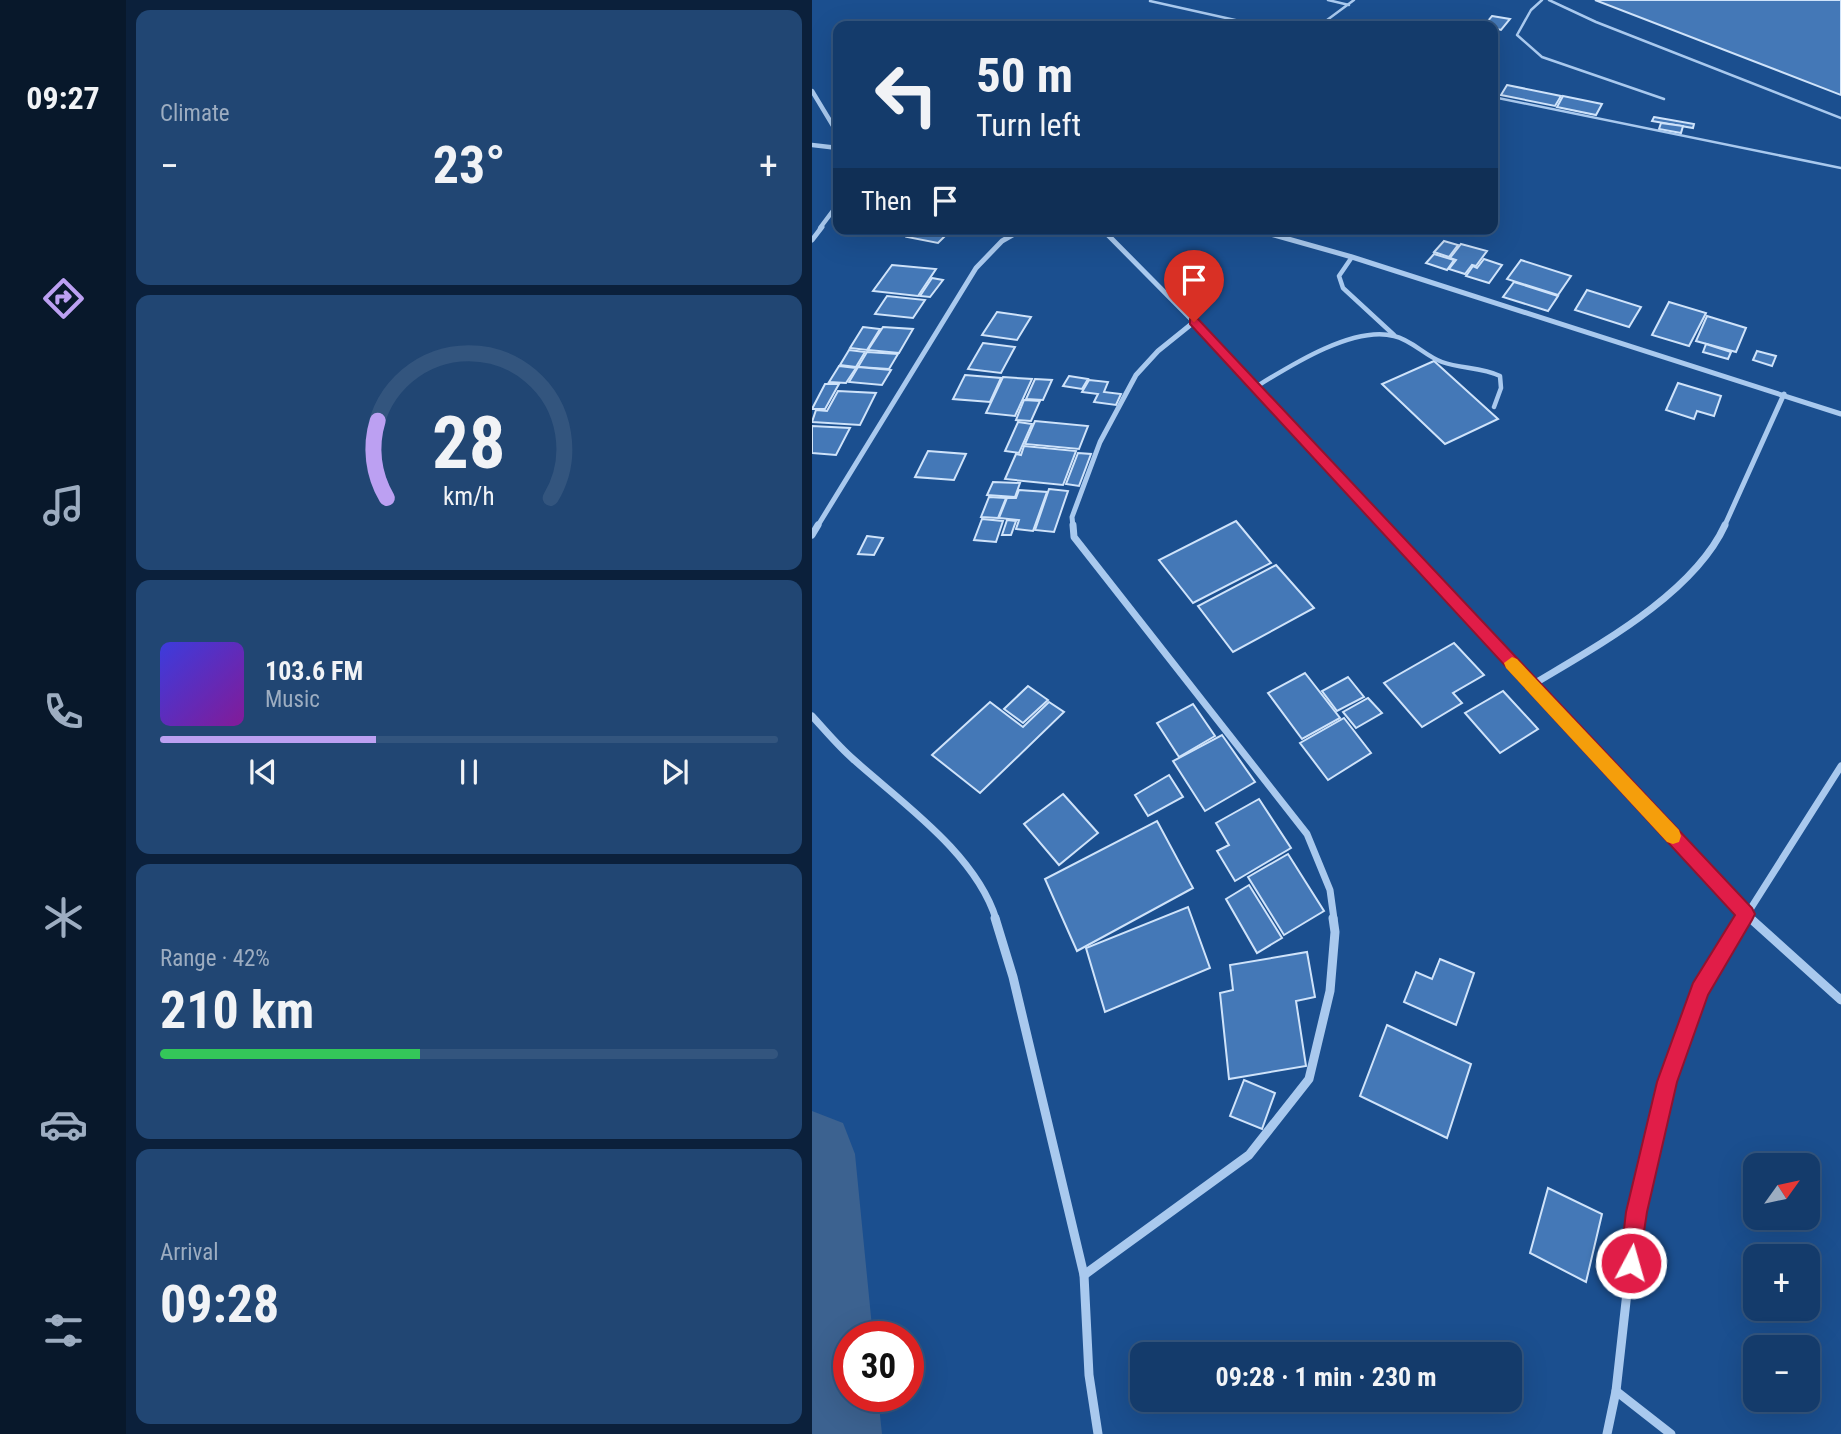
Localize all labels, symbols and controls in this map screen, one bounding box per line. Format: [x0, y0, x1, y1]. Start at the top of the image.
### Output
text: 50 m [976, 47, 1073, 104]
icon: left [861, 49, 952, 140]
text: 09:27 [26, 79, 100, 117]
text: Climate [160, 100, 230, 127]
text: Turn left [976, 106, 1081, 144]
text: 23° [433, 135, 505, 196]
text: − [160, 144, 179, 188]
text: + [759, 144, 778, 188]
icon: arrive [926, 182, 964, 220]
text: Then [861, 186, 912, 216]
pin [1164, 250, 1224, 322]
icon: arrive [1175, 261, 1213, 299]
icon: directions [39, 274, 88, 323]
text: 28 [432, 401, 506, 487]
icon: music [39, 481, 88, 530]
text: km/h [443, 482, 495, 511]
text: 103.6 FM [265, 656, 363, 686]
text: Music [265, 686, 320, 713]
icon: phone [39, 687, 88, 736]
icon: previous [244, 753, 282, 791]
icon: pause [450, 753, 488, 791]
icon: next [656, 753, 694, 791]
icon: climate [39, 893, 88, 942]
text: Range · 42% [160, 945, 270, 972]
text: 210 km [160, 980, 314, 1041]
icon: car [39, 1100, 88, 1149]
north arrow [1743, 1153, 1820, 1230]
map controls [1743, 1153, 1820, 1412]
position arrow [1594, 1226, 1668, 1300]
text: Arrival [160, 1239, 219, 1266]
button: + [1743, 1244, 1820, 1321]
text: 09:28 [160, 1274, 279, 1335]
icon: filters [39, 1306, 88, 1355]
speed limit sign: 30 [833, 1321, 924, 1412]
button: − [1743, 1335, 1820, 1412]
text: 09:28 · 1 min · 230 m [1216, 1362, 1436, 1392]

